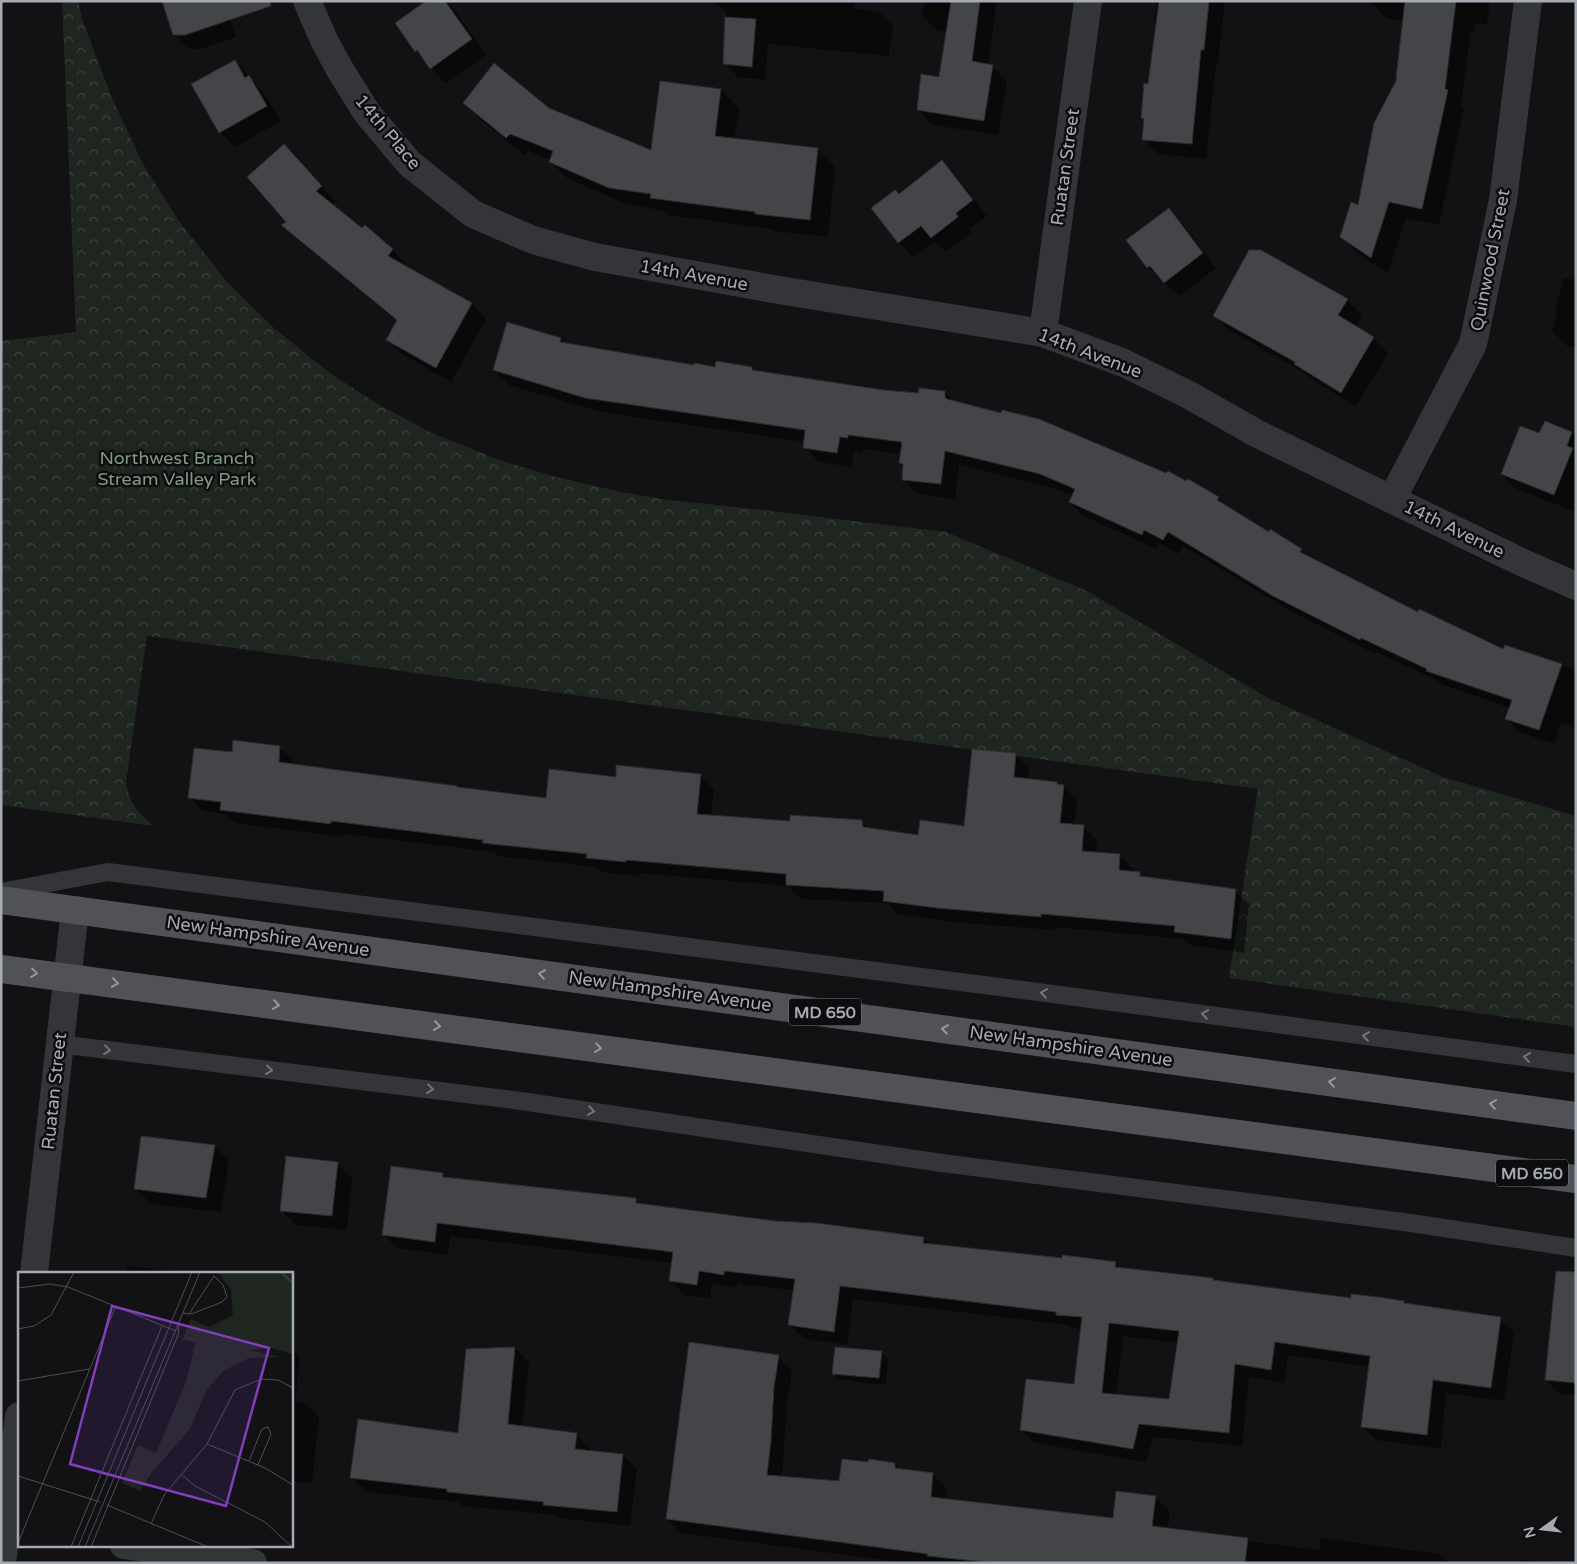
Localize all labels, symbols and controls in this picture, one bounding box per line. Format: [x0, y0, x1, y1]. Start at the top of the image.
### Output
street label: 14th Place [350, 90, 426, 174]
street label: Ruatan Street [1046, 107, 1084, 227]
street label: Quinwood Street [1465, 187, 1515, 333]
street label: 14th Avenue [638, 255, 750, 295]
street label: 14th Avenue [1035, 323, 1145, 383]
park label: Northwest Branch Stream Valley Park [97, 447, 257, 490]
street label: 14th Avenue [1400, 495, 1508, 563]
street label: New Hampshire Avenue [165, 911, 371, 961]
street label: New Hampshire Avenue [567, 966, 773, 1016]
one-way arrow [30, 967, 38, 978]
one-way arrow [537, 969, 546, 979]
one-way arrow [111, 977, 119, 988]
one-way arrow [1040, 988, 1048, 999]
one-way arrow [272, 999, 280, 1010]
road number: MD 650 [789, 999, 861, 1026]
one-way arrow [1201, 1009, 1209, 1020]
one-way arrow [433, 1020, 441, 1031]
street label: New Hampshire Avenue [968, 1021, 1174, 1071]
one-way arrow [941, 1024, 950, 1034]
street label: Ruatan Street [37, 1031, 71, 1151]
one-way arrow [1362, 1031, 1371, 1041]
one-way arrow [594, 1042, 602, 1053]
one-way arrow [104, 1044, 112, 1055]
one-way arrow [1523, 1052, 1531, 1063]
one-way arrow [265, 1064, 273, 1075]
one-way arrow [1327, 1077, 1335, 1088]
one-way arrow [426, 1083, 434, 1094]
one-way arrow [1488, 1099, 1496, 1110]
one-way arrow [587, 1105, 595, 1116]
road number: MD 650 [1496, 1160, 1568, 1186]
inset map [18, 1272, 292, 1546]
north arrow [1517, 1504, 1567, 1554]
text: N [1520, 1525, 1540, 1540]

